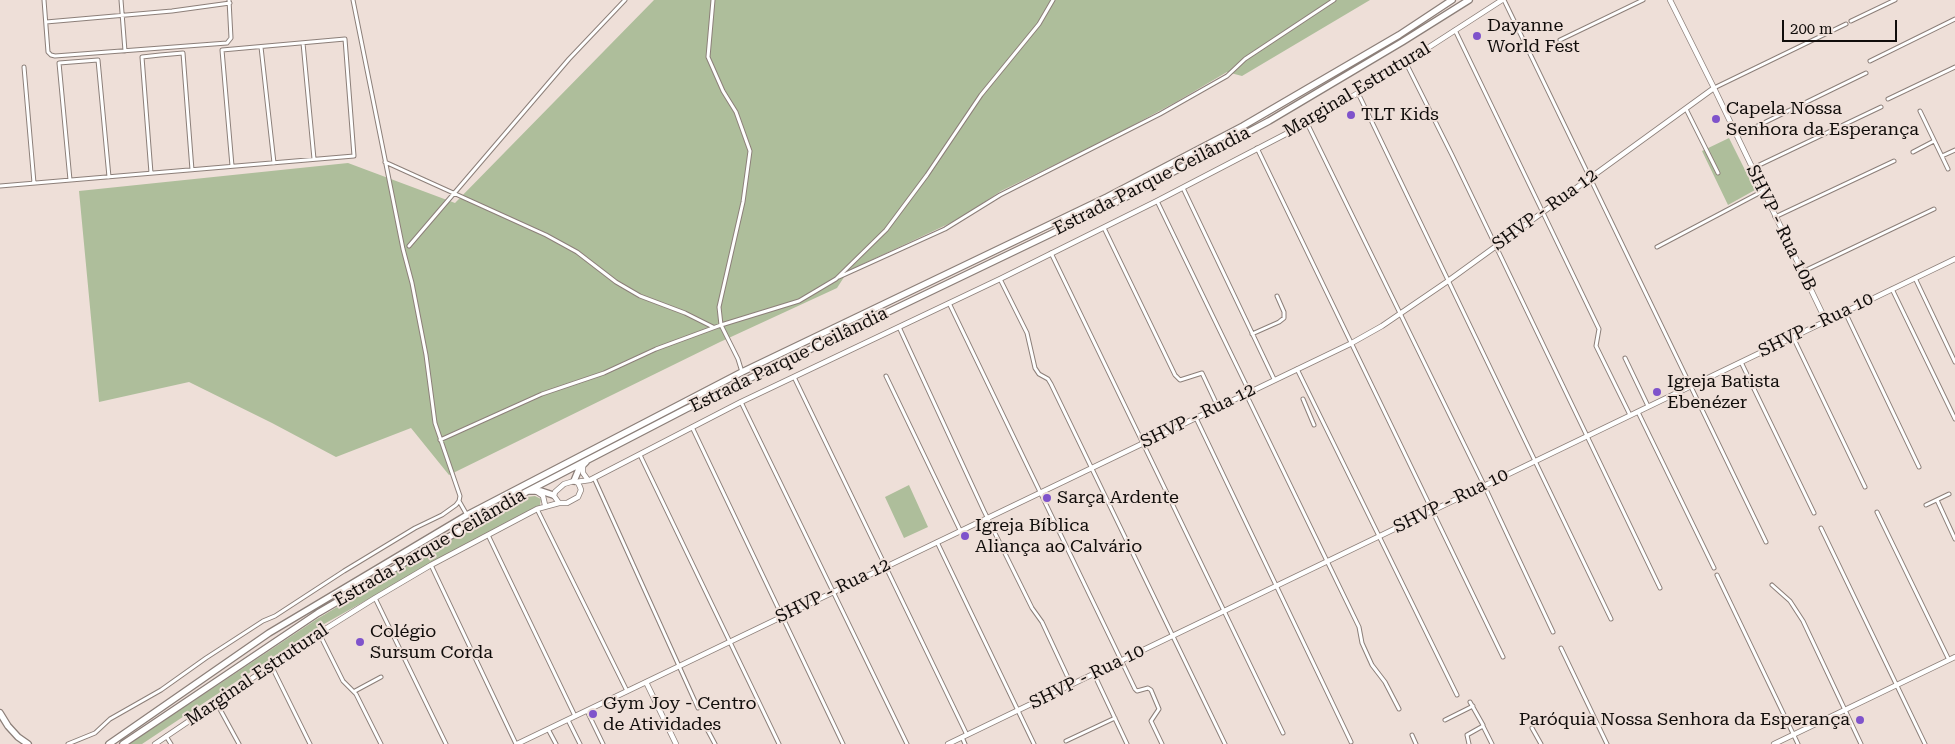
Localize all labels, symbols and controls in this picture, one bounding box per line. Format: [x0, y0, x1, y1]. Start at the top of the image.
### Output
scale bar [1785, 10, 1900, 42]
place label: Dayanne World Fest [1487, 15, 1580, 58]
text: 200 m [1790, 20, 1833, 38]
marker: Dayanne World Fest [1471, 30, 1483, 42]
street label: Marginal Estrutural [1280, 38, 1434, 142]
place label: Capela Nossa Senhora da Esperança [1726, 98, 1919, 140]
place label: TLT Kids [1361, 104, 1439, 126]
marker: TLT Kids [1345, 109, 1357, 121]
marker: Capela Nossa Senhora da Esperança [1710, 113, 1722, 125]
street label: Estrada Parque Ceilândia [1050, 122, 1254, 240]
street label: SHVP - Rua 10B [1741, 162, 1821, 294]
street label: SHVP - Rua 12 [1488, 164, 1602, 256]
street label: SHVP - Rua 10 [1755, 288, 1877, 362]
street label: Estrada Parque Ceilândia [687, 303, 891, 417]
place label: Igreja Batista Ebenézer [1667, 371, 1780, 414]
street label: SHVP - Rua 12 [1137, 379, 1259, 453]
marker: Igreja Batista Ebenézer [1651, 386, 1663, 398]
street label: SHVP - Rua 10 [1390, 464, 1512, 538]
street label: Estrada Parque Ceilândia [330, 484, 530, 612]
place label: Sarça Ardente [1057, 487, 1179, 509]
marker: Sarça Ardente [1041, 492, 1053, 504]
place label: Igreja Bíblica Aliança ao Calvário [975, 515, 1142, 558]
marker: Igreja Bíblica Aliança ao Calvário [959, 530, 971, 542]
street label: SHVP - Rua 12 [772, 554, 894, 628]
street label: Marginal Estrutural [182, 619, 332, 731]
place label: Colégio Sursum Corda [370, 621, 493, 664]
marker: Colégio Sursum Corda [354, 636, 366, 648]
street label: SHVP - Rua 10 [1026, 640, 1148, 714]
place label: Gym Joy - Centro de Atividades [603, 693, 757, 736]
marker: Gym Joy - Centro de Atividades [587, 708, 599, 720]
place label: Paróquia Nossa Senhora da Esperança [1519, 709, 1850, 731]
marker: Paróquia Nossa Senhora da Esperança [1854, 714, 1866, 726]

